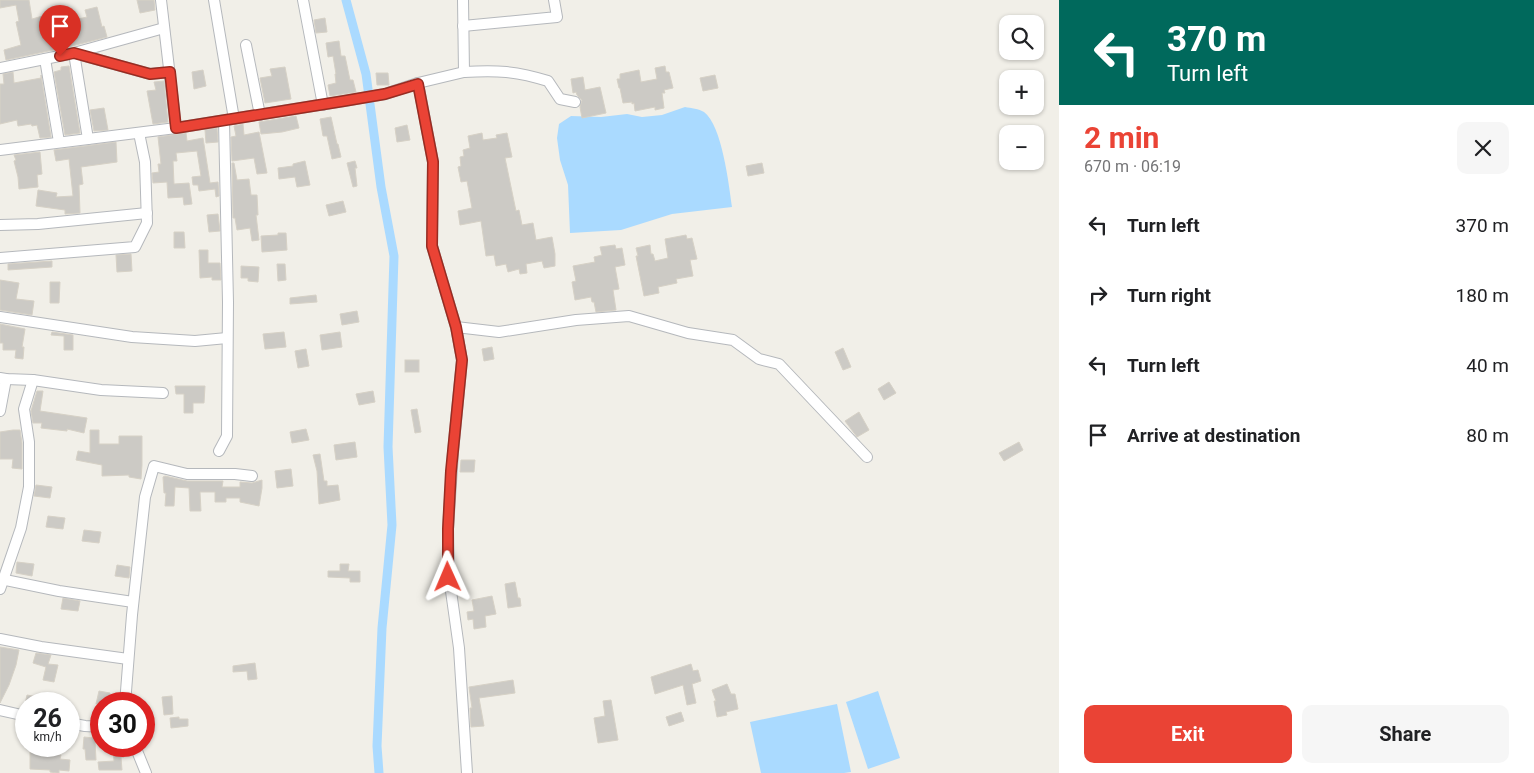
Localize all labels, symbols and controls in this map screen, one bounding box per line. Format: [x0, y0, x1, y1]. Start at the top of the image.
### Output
pin [39, 5, 81, 56]
icon: arrive [46, 12, 74, 40]
map controls [999, 15, 1044, 170]
button: search [999, 15, 1044, 60]
text: 370 m [1167, 19, 1266, 60]
icon: left [1084, 20, 1149, 85]
text: Turn left [1167, 61, 1248, 86]
button: + [999, 70, 1044, 115]
text: 2 min [1084, 120, 1159, 155]
button: close [1457, 122, 1509, 174]
button: − [999, 125, 1044, 170]
text: 670 m · 06:19 [1084, 157, 1181, 176]
icon: left [1084, 211, 1112, 239]
text: Turn left [1127, 214, 1200, 237]
text: 370 m [1456, 214, 1509, 237]
icon: right [1084, 281, 1112, 309]
text: Turn right [1127, 284, 1211, 307]
text: 180 m [1456, 284, 1509, 307]
icon: left [1084, 351, 1112, 379]
text: Turn left [1127, 354, 1200, 377]
text: 40 m [1466, 354, 1509, 377]
icon: arrive [1084, 421, 1112, 449]
text: Arrive at destination [1127, 424, 1300, 447]
text: 80 m [1466, 424, 1509, 447]
position arrow [421, 550, 473, 602]
speed limit sign: 30 [90, 692, 155, 757]
text: 26 [33, 704, 62, 733]
button: Exit [1084, 705, 1292, 763]
button: Share [1302, 705, 1509, 763]
text: km/h [33, 730, 62, 744]

